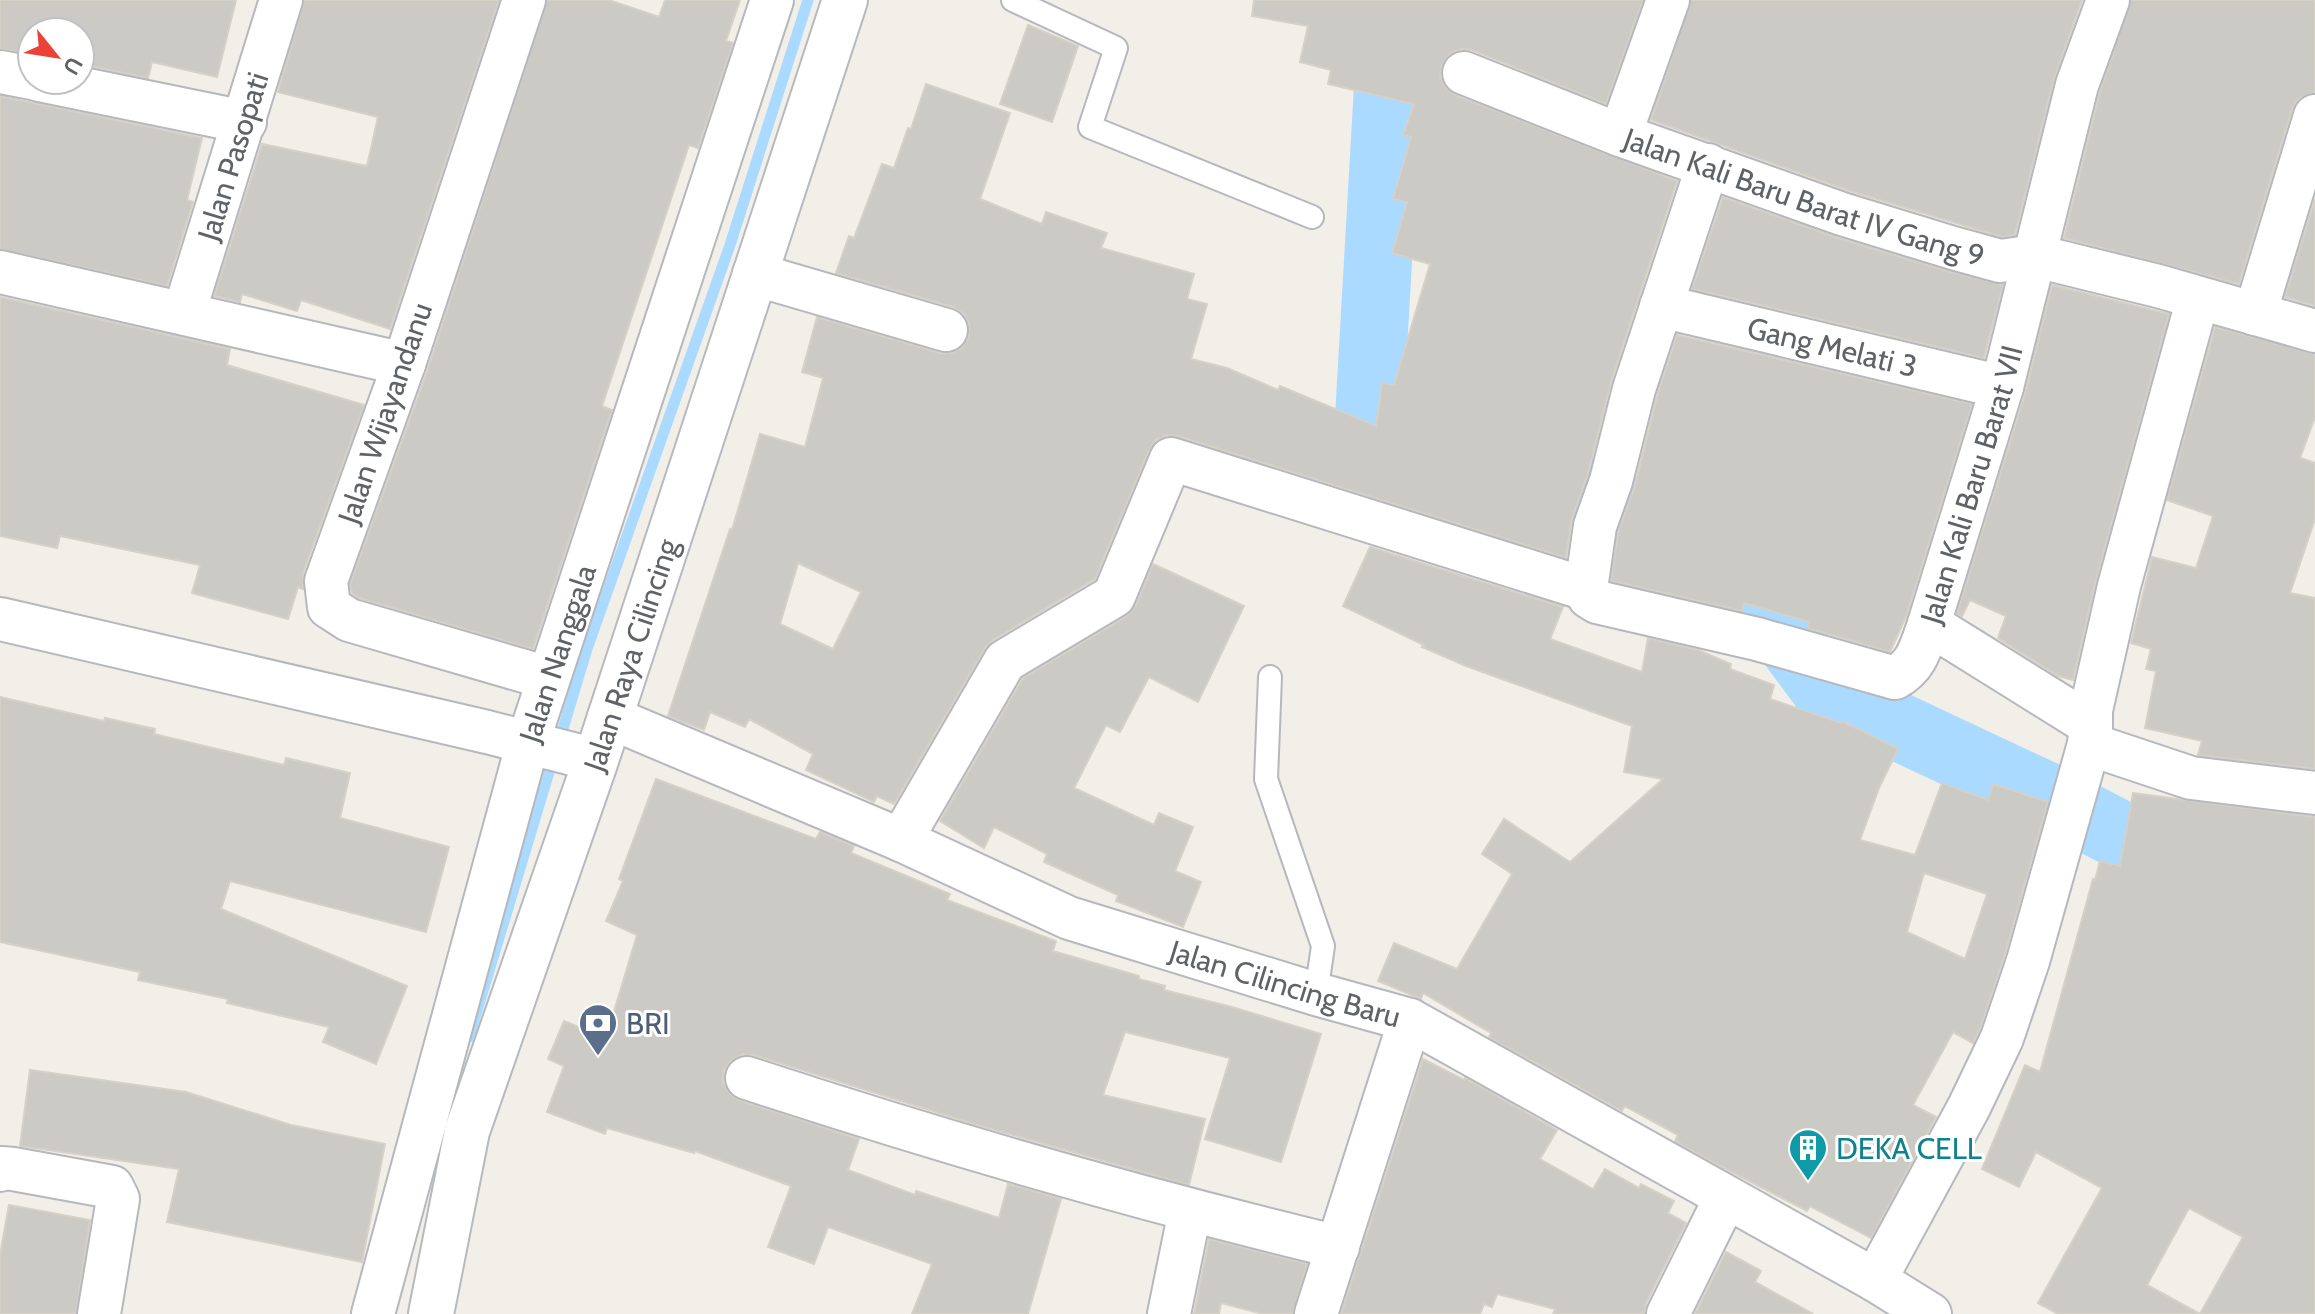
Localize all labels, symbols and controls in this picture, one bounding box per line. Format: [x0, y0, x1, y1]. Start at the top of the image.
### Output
north arrow [16, 16, 96, 96]
text: U [57, 52, 89, 79]
street label: Jalan Pasopati [189, 68, 276, 246]
street label: Jalan Kali Baru Barat IV Gang 9 [1618, 119, 1989, 274]
street label: Jalan Wijayandanu [330, 298, 440, 529]
street label: Gang Melati 3 [1744, 309, 1921, 385]
street label: Jalan Kali Baru Barat VII [1911, 341, 2030, 629]
street label: Jalan Raya Cilincing [575, 533, 686, 777]
street label: Jalan Nanggala [510, 559, 604, 748]
street label: Jalan Cilincing Baru [1164, 931, 1405, 1035]
bank icon: BRI [577, 1002, 619, 1057]
place label: BRI [626, 1005, 670, 1042]
building icon: DEKA CELL [1787, 1127, 1829, 1182]
place label: DEKA CELL [1836, 1130, 1982, 1167]

